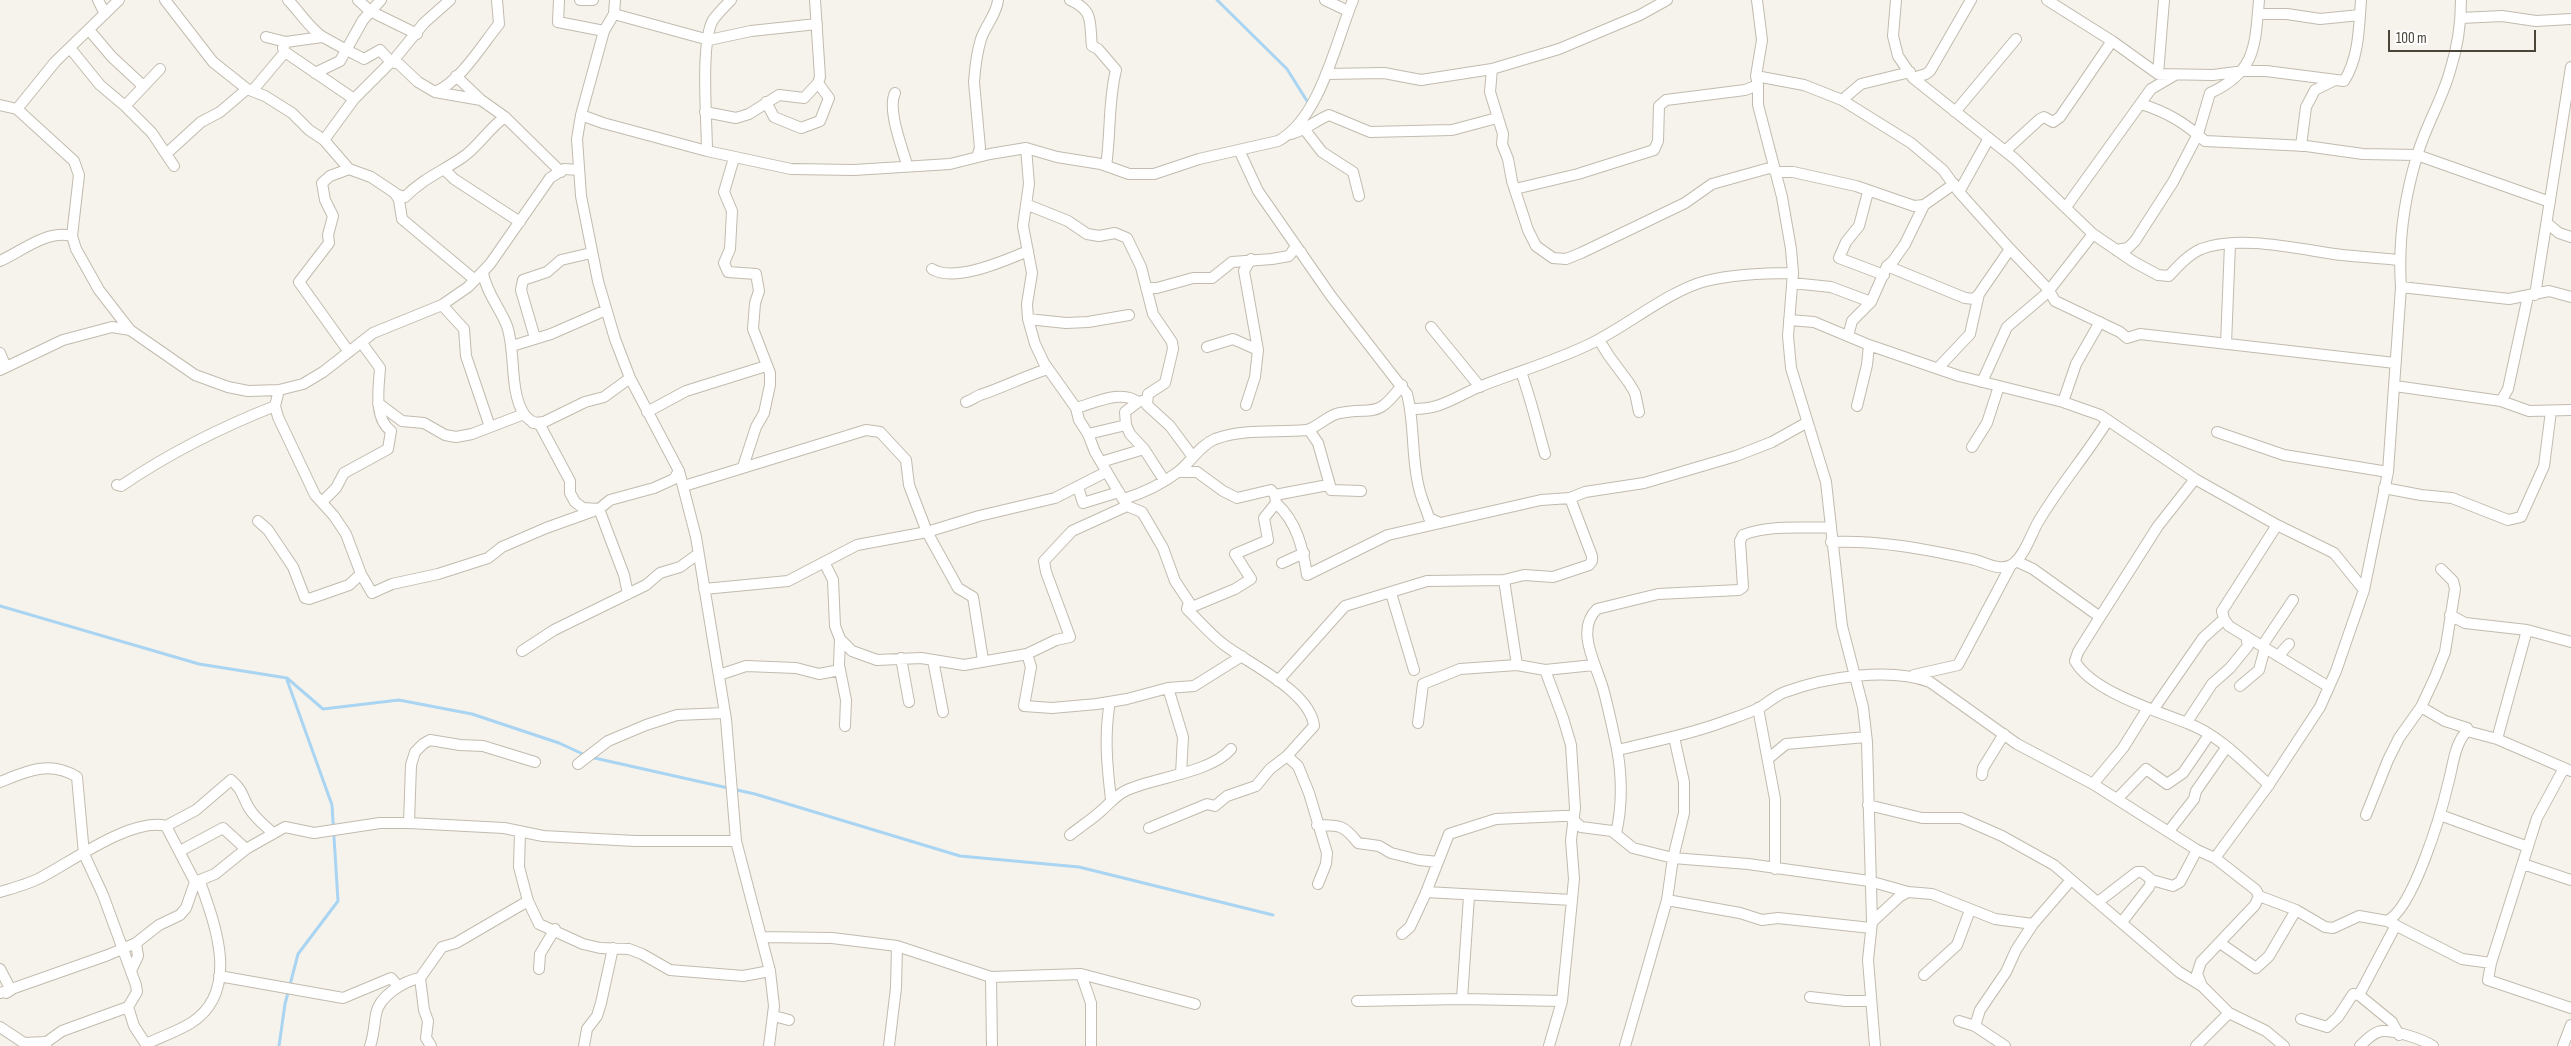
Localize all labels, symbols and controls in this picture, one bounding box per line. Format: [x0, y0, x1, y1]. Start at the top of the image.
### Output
scale bar [2391, 20, 2538, 52]
text: 100 m [2396, 29, 2427, 48]

